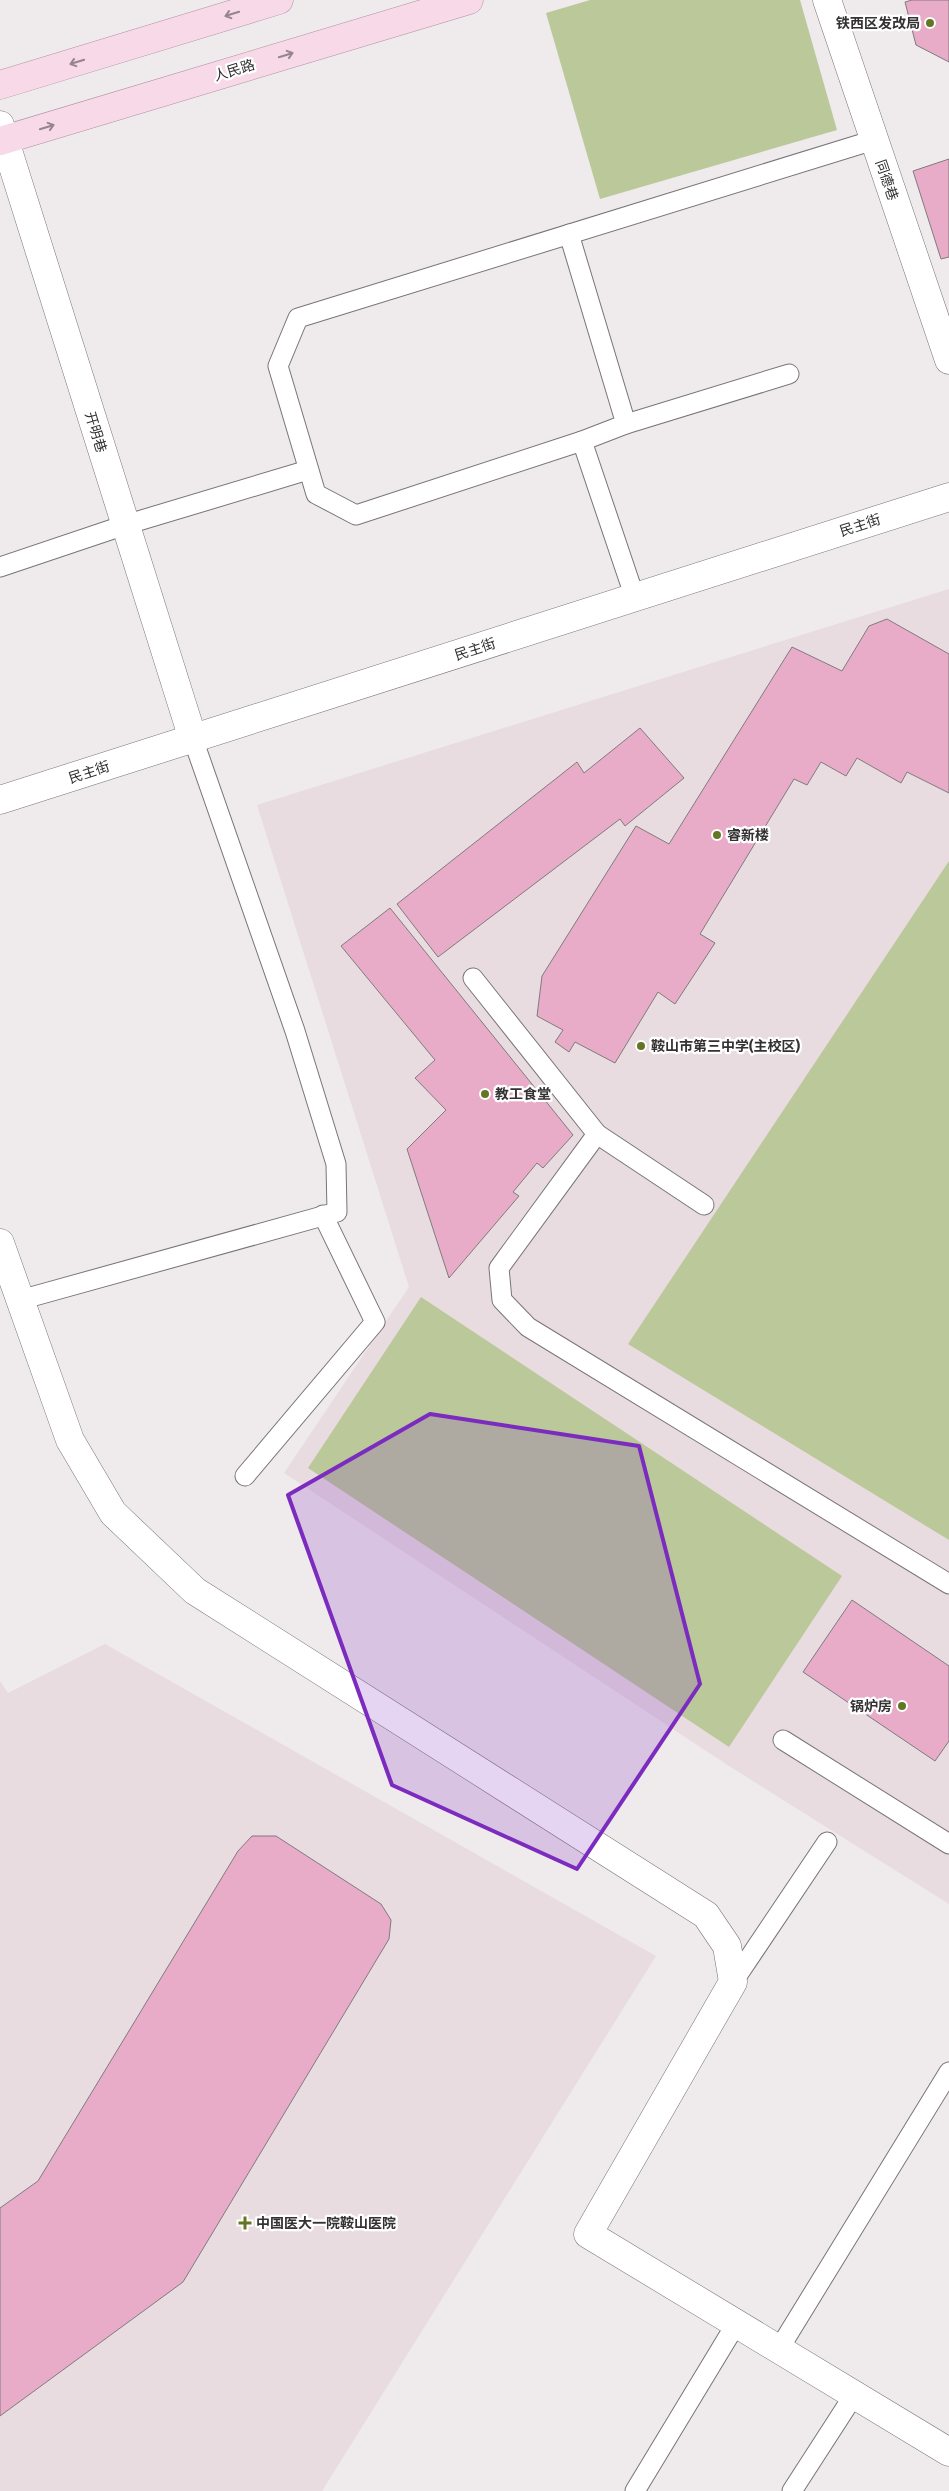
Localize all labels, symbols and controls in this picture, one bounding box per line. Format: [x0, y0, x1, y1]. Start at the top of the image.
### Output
one-way arrow [224, 10, 240, 20]
place label: 铁西区发改局 [836, 15, 920, 32]
marker: 铁西区发改局 [924, 17, 936, 29]
one-way arrow [278, 49, 294, 59]
street label: 人民路 [212, 56, 257, 85]
one-way arrow [69, 57, 85, 67]
one-way arrow [38, 121, 54, 131]
street label: 同德巷 [872, 158, 901, 203]
street label: 开明巷 [81, 410, 110, 455]
street label: 民主街 [838, 511, 883, 540]
street label: 民主街 [453, 635, 498, 664]
street label: 民主街 [67, 758, 112, 787]
place label: 睿新楼 [727, 827, 769, 844]
marker: 睿新楼 [711, 829, 723, 841]
place label: 鞍山市第三中学(主校区) [651, 1038, 801, 1055]
marker: 鞍山市第三中学(主校区) [635, 1040, 647, 1052]
place label: 教工食堂 [495, 1086, 551, 1103]
marker: 教工食堂 [479, 1088, 491, 1100]
place label: 锅炉房 [850, 1698, 892, 1715]
marker: 锅炉房 [896, 1700, 908, 1712]
place label: 中国医大一院鞍山医院 [256, 2215, 396, 2232]
marker: 中国医大一院鞍山医院 [238, 2216, 252, 2230]

